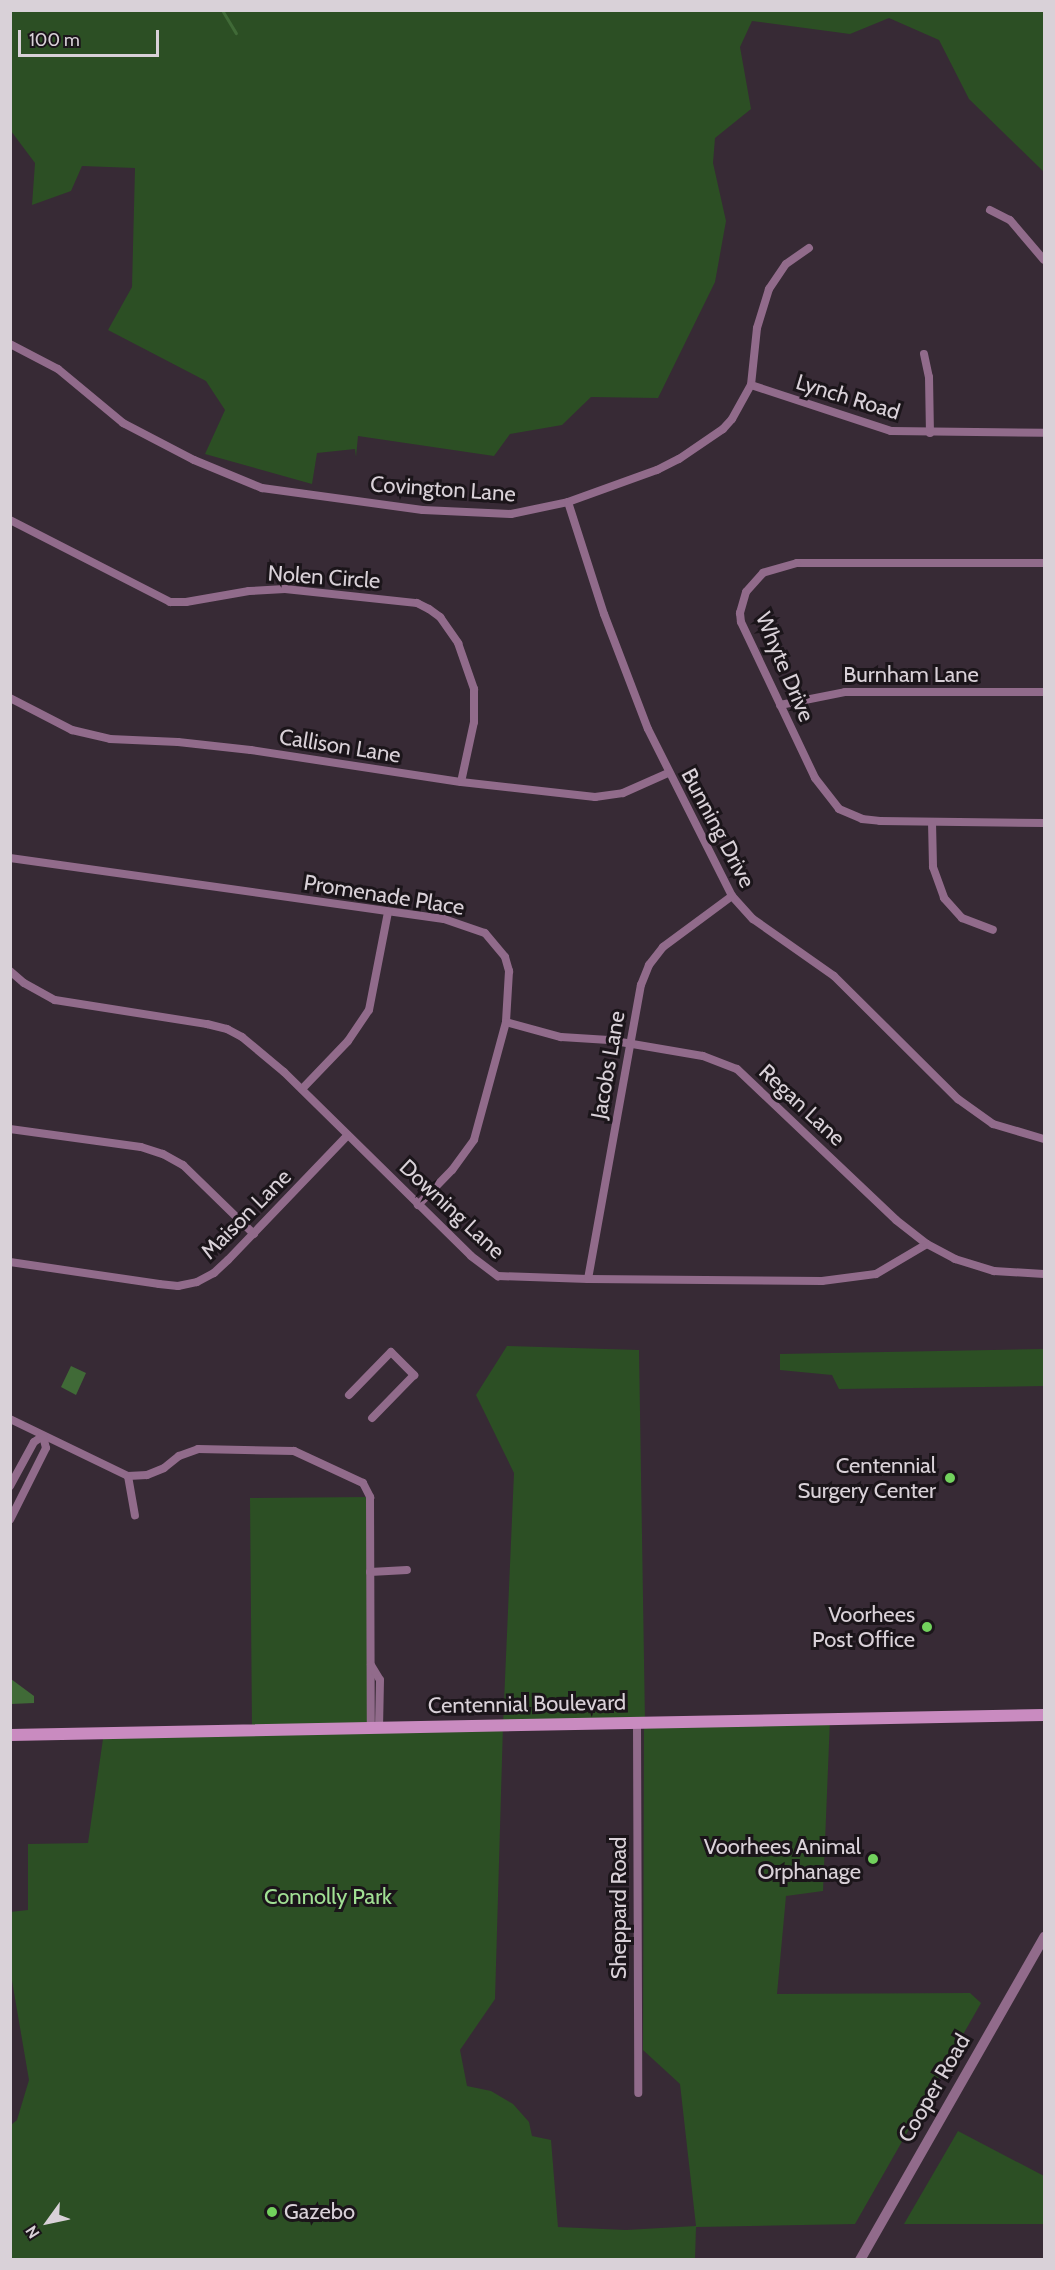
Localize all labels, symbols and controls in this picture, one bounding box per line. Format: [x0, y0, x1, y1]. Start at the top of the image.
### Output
scale bar [21, 18, 162, 56]
text: 100 m [29, 29, 80, 51]
street label: Lynch Road [793, 369, 903, 425]
street label: Covington Lane [369, 471, 517, 507]
street label: Nolen Circle [267, 560, 381, 594]
street label: Whyte Drive [750, 608, 820, 726]
street label: Burnham Lane [843, 662, 979, 688]
street label: Callison Lane [277, 723, 403, 769]
street label: Bunning Drive [676, 764, 760, 892]
street label: Promenade Place [302, 869, 466, 921]
street label: Jacobs Lane [586, 1009, 630, 1121]
street label: Regan Lane [753, 1059, 851, 1151]
street label: Downing Lane [394, 1154, 510, 1264]
street label: Maison Lane [195, 1163, 297, 1265]
place label: Centennial Surgery Center [798, 1452, 936, 1504]
marker: Centennial Surgery Center [941, 1469, 959, 1487]
place label: Voorhees Post Office [812, 1601, 915, 1652]
marker: Voorhees Post Office [920, 1620, 934, 1634]
street label: Centennial Boulevard [428, 1689, 626, 1719]
place label: Voorhees Animal Orphanage [704, 1833, 861, 1885]
street label: Sheppard Road [606, 1837, 632, 1979]
marker: Voorhees Animal Orphanage [866, 1852, 880, 1866]
park label: Connolly Park [264, 1884, 392, 1910]
street label: Cooper Road [892, 2029, 976, 2147]
north arrow [18, 2192, 78, 2252]
place label: Gazebo [284, 2199, 355, 2225]
marker: Gazebo [265, 2205, 279, 2219]
text: N [21, 2222, 44, 2242]

